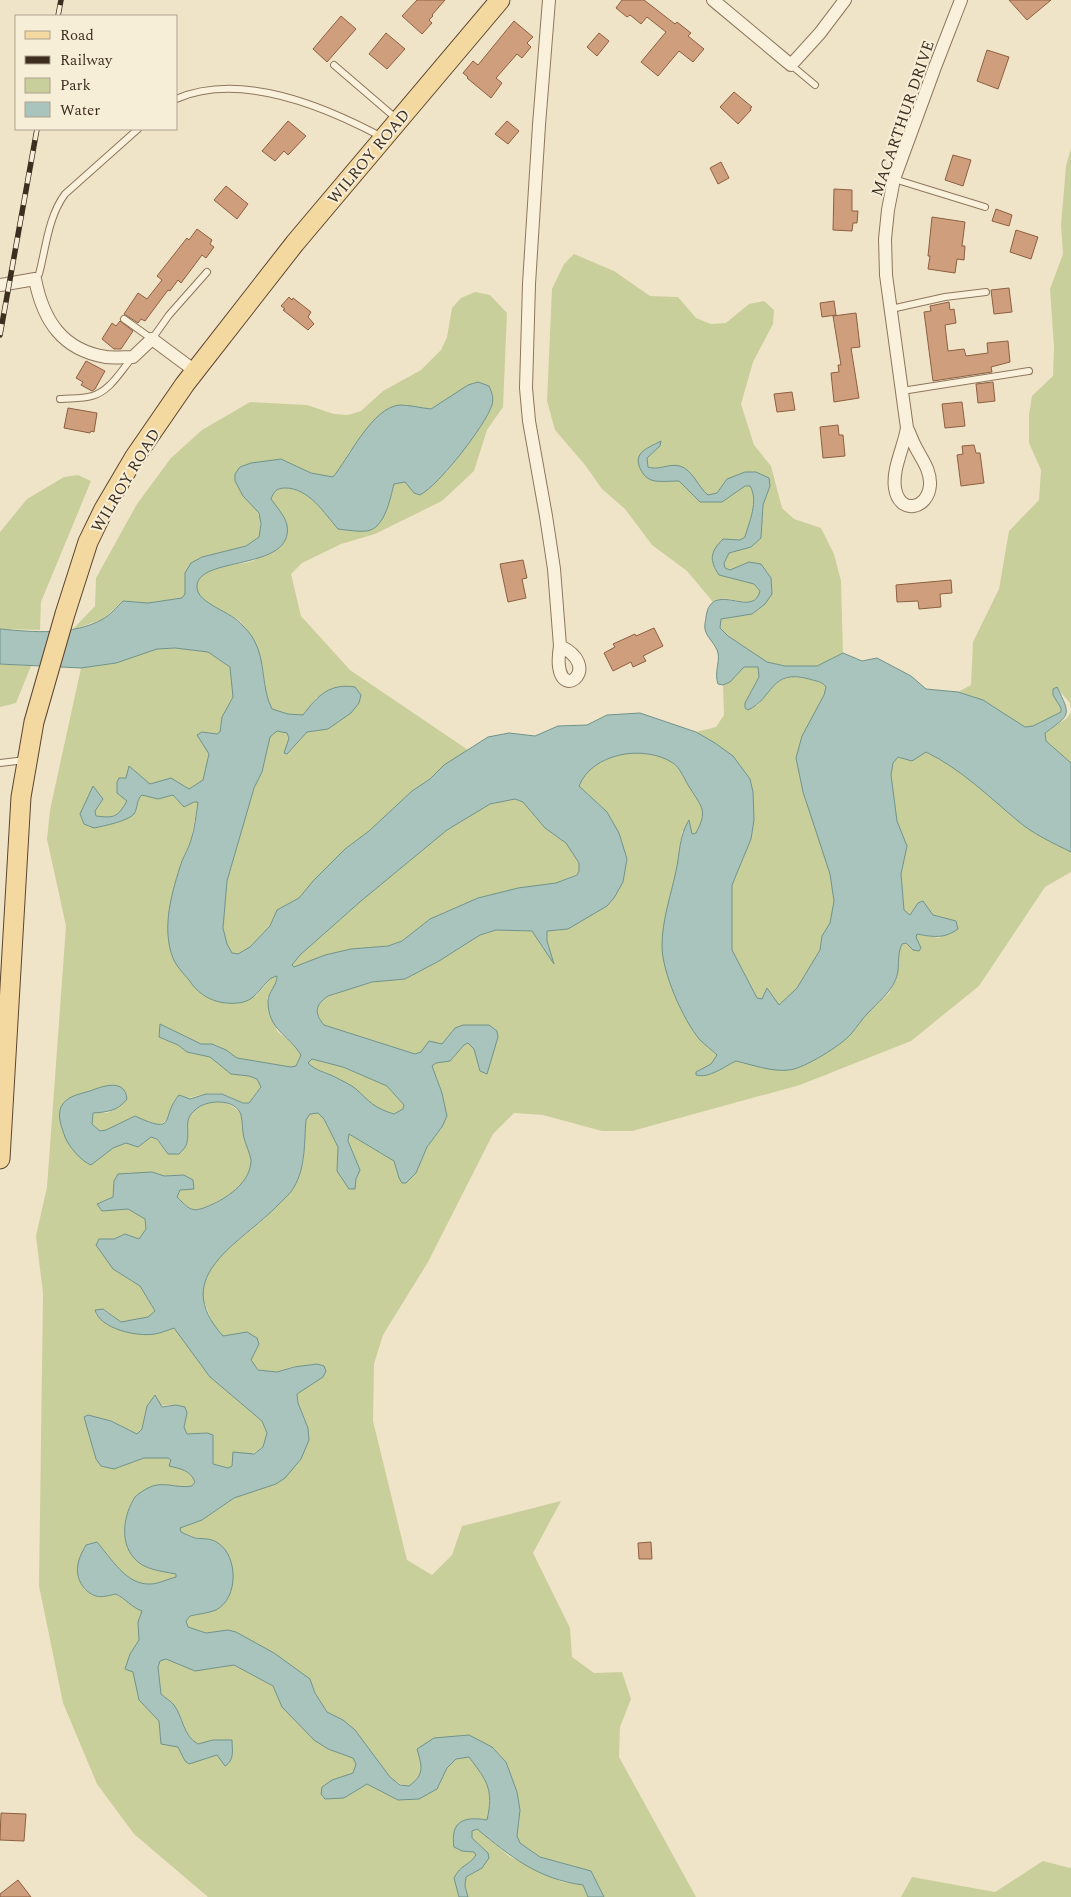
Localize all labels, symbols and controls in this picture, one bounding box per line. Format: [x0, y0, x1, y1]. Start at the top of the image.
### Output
legend [15, 15, 178, 130]
text: Road [60, 24, 94, 47]
street label: MACARTHUR DRIVE [865, 37, 941, 199]
text: Railway [60, 49, 113, 72]
text: Park [60, 74, 91, 97]
text: Water [60, 99, 100, 122]
street label: WILROY ROAD [322, 104, 416, 209]
street label: WILROY ROAD [85, 424, 166, 537]

